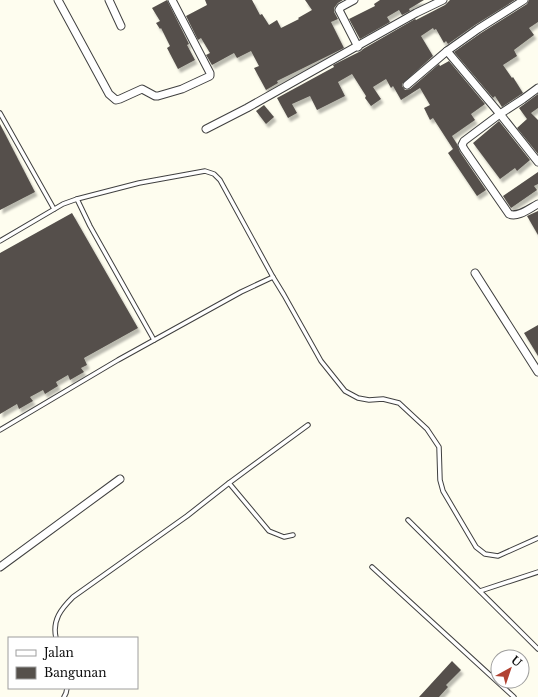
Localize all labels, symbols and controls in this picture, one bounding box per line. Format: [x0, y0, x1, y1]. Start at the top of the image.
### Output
legend [8, 637, 138, 689]
text: Jalan [42, 645, 74, 660]
north arrow [490, 649, 530, 689]
text: U [508, 653, 525, 670]
text: Bangunan [44, 665, 107, 680]

